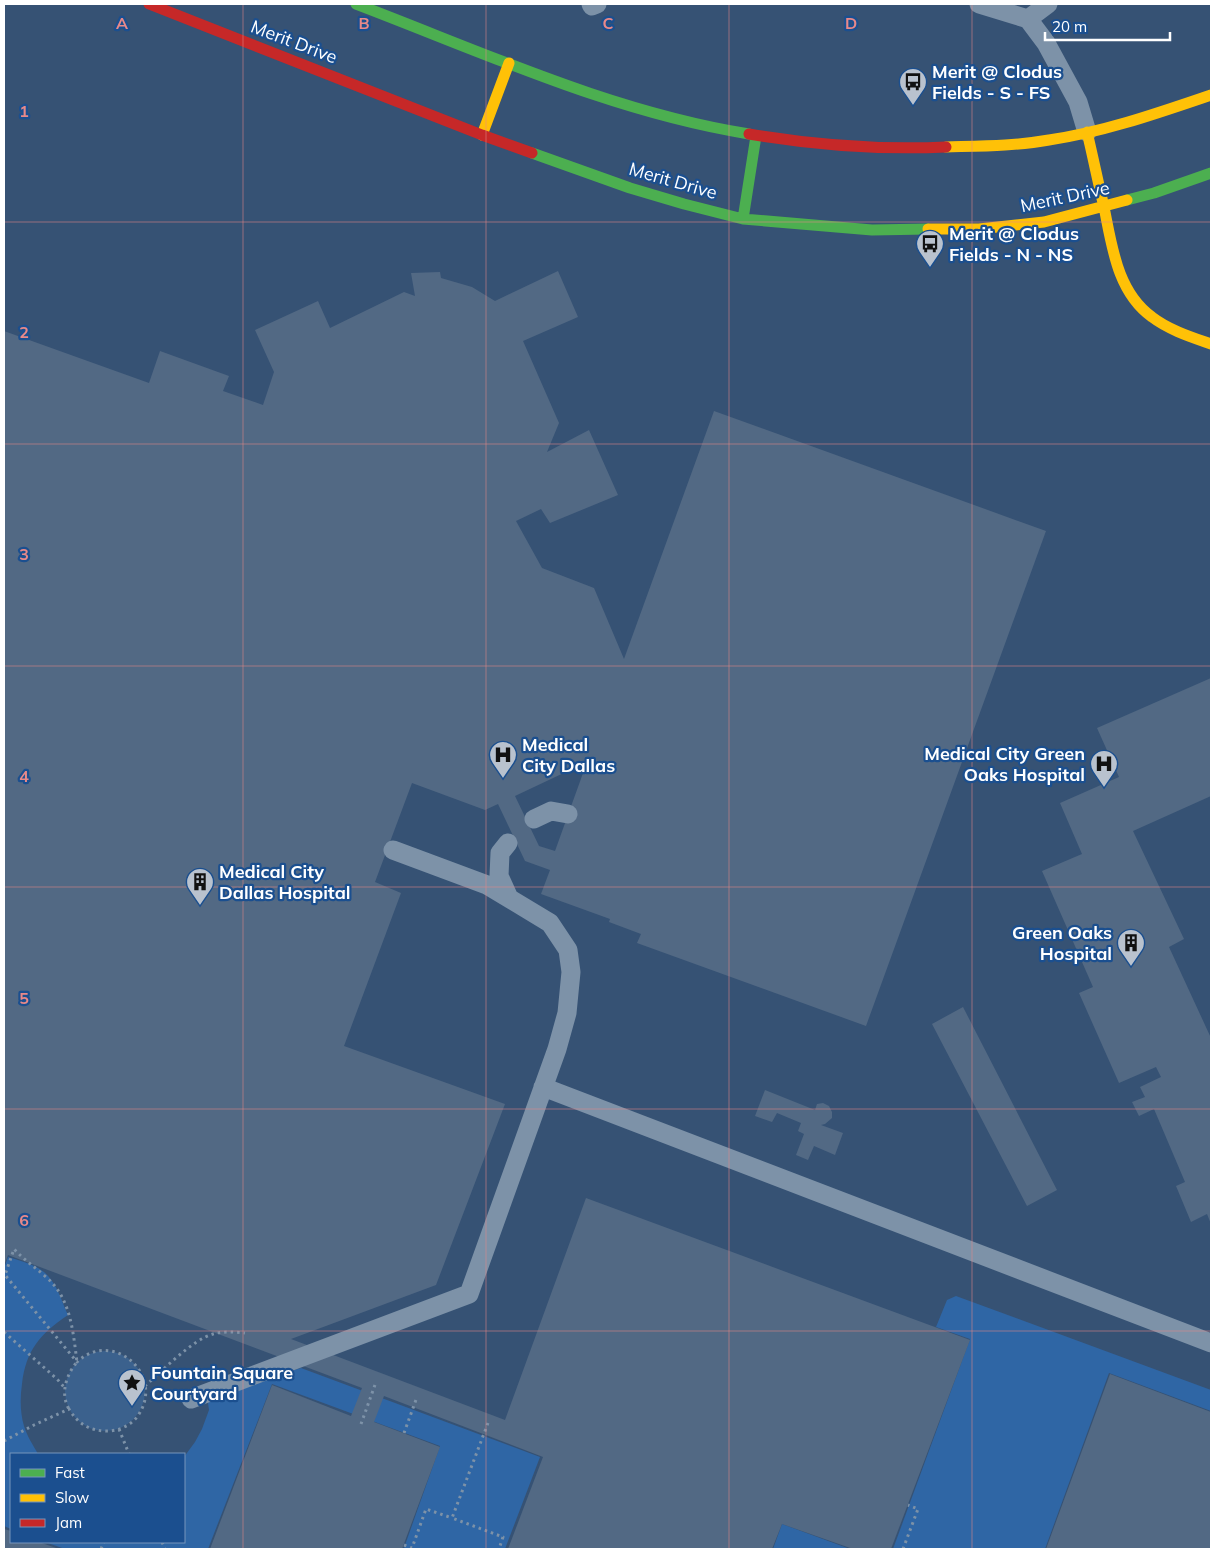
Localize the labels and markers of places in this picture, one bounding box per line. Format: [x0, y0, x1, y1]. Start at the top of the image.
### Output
place label: Merit @ Clodus Fields - S - FS [932, 60, 1062, 104]
bus stop icon: Merit @ Clodus Fields - S - FS [898, 67, 928, 106]
place label: Merit @ Clodus Fields - N - NS [949, 222, 1079, 266]
bus stop icon: Merit @ Clodus Fields - N - NS [915, 229, 945, 268]
place label: Medical City Dallas [522, 733, 615, 777]
hospital icon: Medical City Dallas [488, 740, 518, 779]
place label: Medical City Green Oaks Hospital [924, 742, 1085, 786]
hospital icon: Medical City Green Oaks Hospital [1089, 749, 1119, 788]
place label: Medical City Dallas Hospital [219, 860, 351, 904]
building icon: Medical City Dallas Hospital [185, 867, 215, 906]
place label: Green Oaks Hospital [1012, 921, 1112, 965]
building icon: Green Oaks Hospital [1116, 928, 1146, 967]
place label: Fountain Square Courtyard [151, 1361, 293, 1405]
place icon: Fountain Square Courtyard [117, 1368, 147, 1407]

